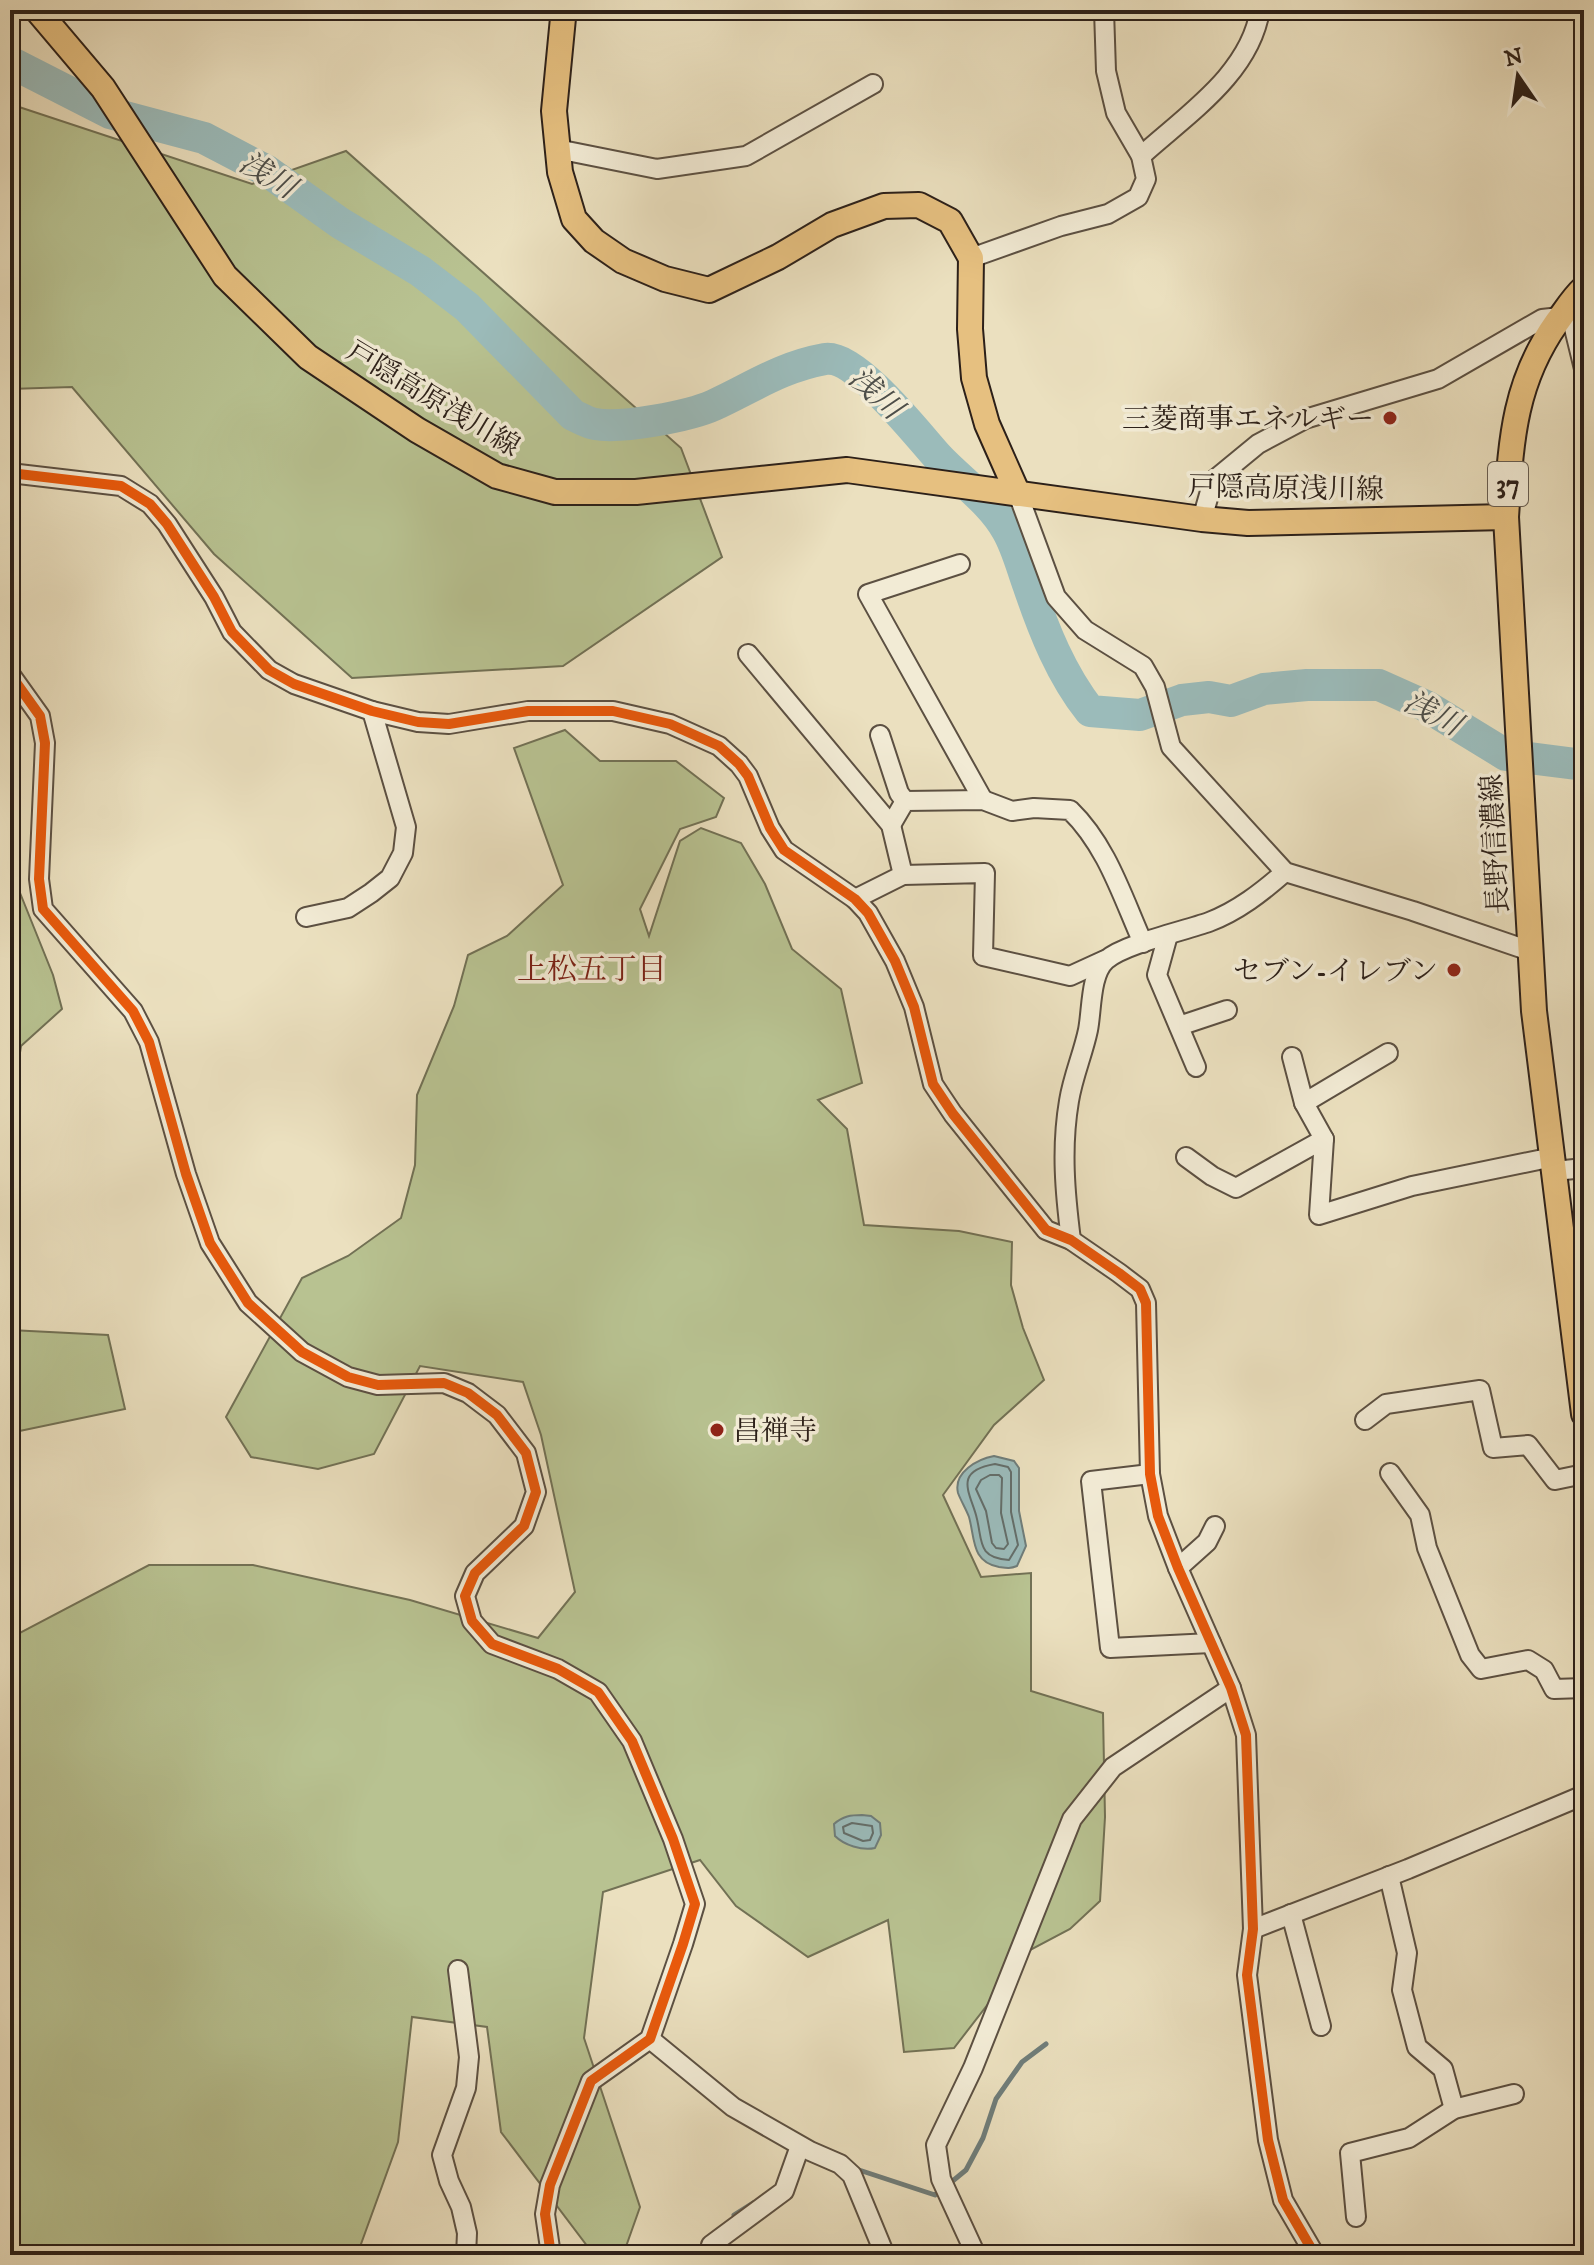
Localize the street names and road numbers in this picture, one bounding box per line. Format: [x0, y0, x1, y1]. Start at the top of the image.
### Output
street label: 戸隠高原浅川線 [340, 334, 526, 465]
road number: 37 [1488, 462, 1528, 506]
street label: 戸隠高原浅川線 [1188, 469, 1384, 508]
street label: 長野信濃線 [1474, 773, 1517, 915]

